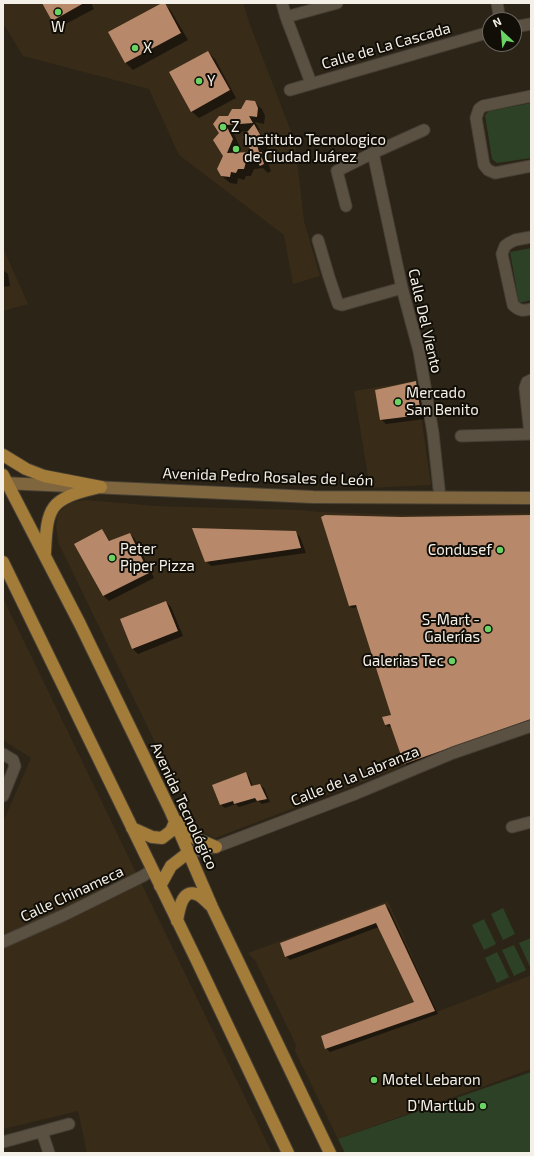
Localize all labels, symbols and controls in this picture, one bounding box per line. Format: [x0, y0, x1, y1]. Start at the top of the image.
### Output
marker: W [53, 7, 63, 17]
north arrow [482, 12, 522, 52]
text: N [491, 14, 503, 29]
place label: W [51, 18, 65, 36]
street label: Calle de La Cascada [320, 19, 452, 73]
place label: X [143, 39, 152, 57]
marker: X [130, 43, 140, 53]
place label: Y [207, 72, 216, 90]
marker: Y [194, 76, 204, 86]
place label: Z [231, 118, 239, 136]
marker: Z [218, 122, 228, 132]
place label: Instituto Tecnologico de Ciudad Juárez [244, 131, 386, 166]
marker: Instituto Tecnologico de Ciudad Juárez [231, 144, 241, 154]
street label: Calle Del Viento [404, 267, 446, 375]
place label: Mercado San Benito [406, 384, 479, 419]
marker: Mercado San Benito [393, 397, 403, 407]
street label: Avenida Pedro Rosales de León [162, 464, 374, 490]
place label: Peter Piper Pizza [120, 540, 195, 575]
place label: Condusef [428, 541, 492, 559]
marker: Condusef [495, 545, 505, 555]
marker: Peter Piper Pizza [107, 553, 117, 563]
place label: S-Mart - Galerías [422, 611, 480, 646]
marker: S-Mart - Galerías [483, 624, 493, 634]
place label: Galerias Tec [362, 652, 444, 670]
marker: Galerias Tec [447, 656, 457, 666]
street label: Avenida Tecnológico [147, 740, 221, 872]
street label: Calle de la Labranza [288, 742, 422, 810]
street label: Calle Chinameca [18, 862, 126, 926]
place label: Motel Lebaron [382, 1071, 481, 1089]
marker: Motel Lebaron [369, 1075, 379, 1085]
place label: D'Martlub [407, 1097, 475, 1115]
marker: D'Martlub [478, 1101, 488, 1111]

